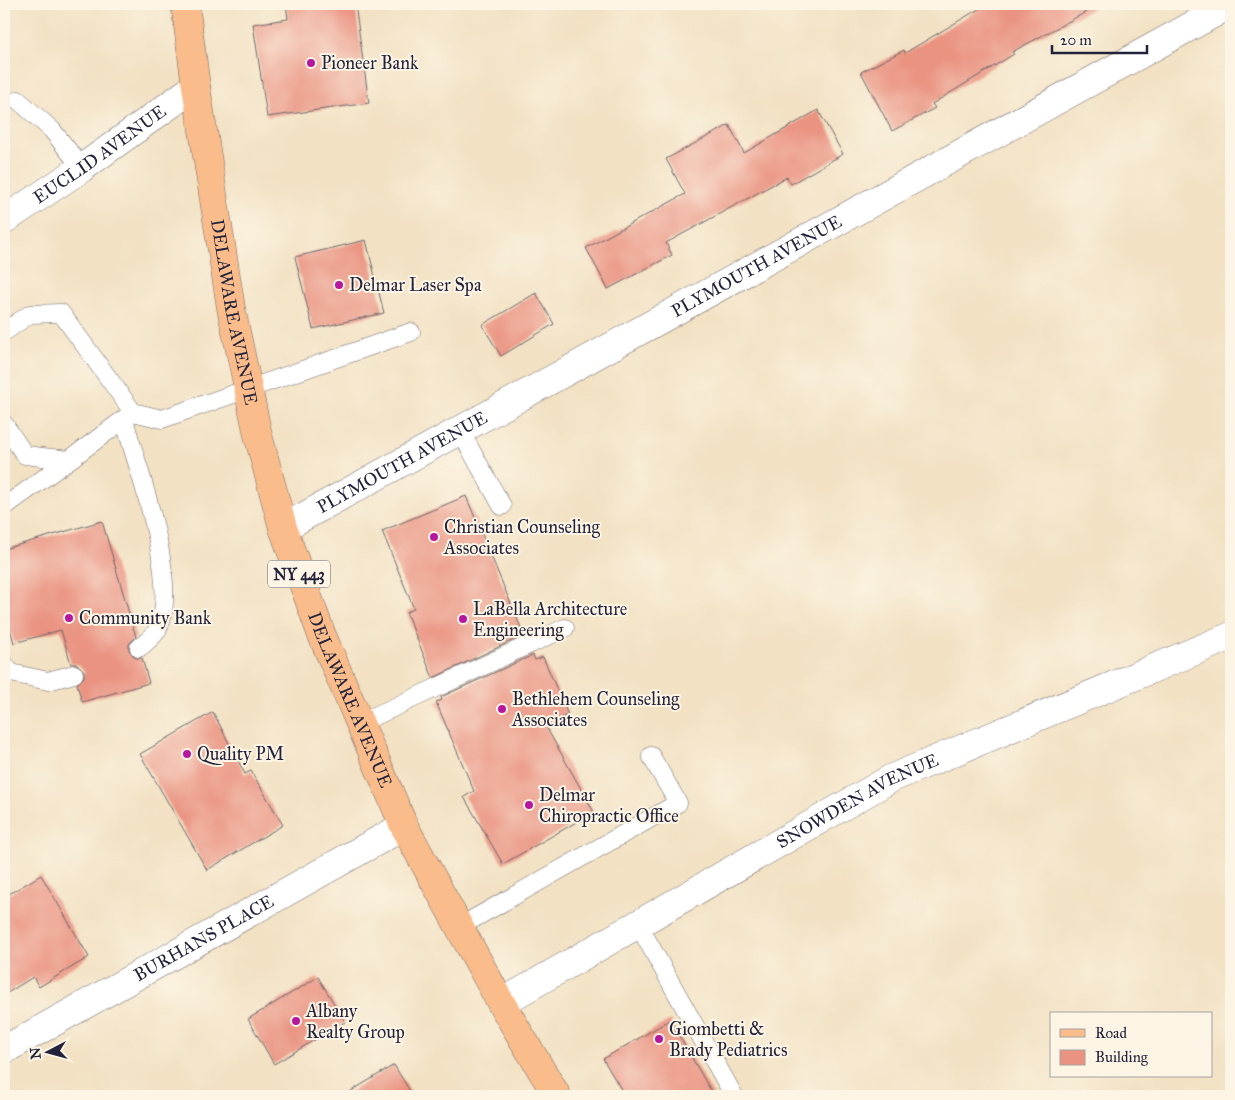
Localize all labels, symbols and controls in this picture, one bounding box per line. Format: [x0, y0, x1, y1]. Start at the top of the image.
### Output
scale bar [1052, 22, 1148, 54]
text: 20 m [1060, 31, 1092, 49]
place label: Pioneer Bank [321, 52, 419, 74]
marker: Pioneer Bank [305, 57, 317, 69]
street label: EUCLID AVENUE [29, 100, 170, 208]
street label: PLYMOUTH AVENUE [668, 210, 846, 322]
street label: DELAWARE AVENUE [206, 218, 262, 407]
place label: Delmar Laser Spa [349, 274, 482, 296]
marker: Delmar Laser Spa [333, 279, 345, 291]
street label: PLYMOUTH AVENUE [313, 406, 491, 518]
place label: Christian Counseling Associates [443, 516, 600, 559]
marker: Christian Counseling Associates [428, 531, 440, 543]
road number: NY 443 [268, 560, 330, 588]
place label: LaBella Architecture Engineering [473, 598, 627, 642]
place label: Community Bank [79, 607, 212, 629]
street label: DELAWARE AVENUE [303, 609, 397, 791]
marker: Community Bank [63, 612, 75, 624]
marker: LaBella Architecture Engineering [457, 613, 469, 625]
place label: Bethlehem Counseling Associates [511, 688, 680, 731]
marker: Bethlehem Counseling Associates [496, 703, 508, 715]
place label: Quality PM [197, 743, 284, 765]
marker: Quality PM [181, 748, 193, 760]
street label: SNOWDEN AVENUE [773, 749, 942, 853]
place label: Delmar Chiropractic Office [539, 784, 679, 827]
marker: Delmar Chiropractic Office [523, 799, 535, 811]
street label: BURHANS PLACE [130, 890, 278, 986]
place label: Albany Realty Group [305, 1000, 405, 1043]
legend [1050, 1012, 1212, 1078]
marker: Albany Realty Group [290, 1015, 302, 1027]
place label: Giombetti & Brady Pediatrics [669, 1018, 788, 1061]
text: Road [1095, 1024, 1127, 1042]
north arrow [22, 1028, 72, 1078]
marker: Giombetti & Brady Pediatrics [653, 1033, 665, 1045]
text: N [26, 1046, 45, 1060]
text: Building [1095, 1048, 1149, 1066]

